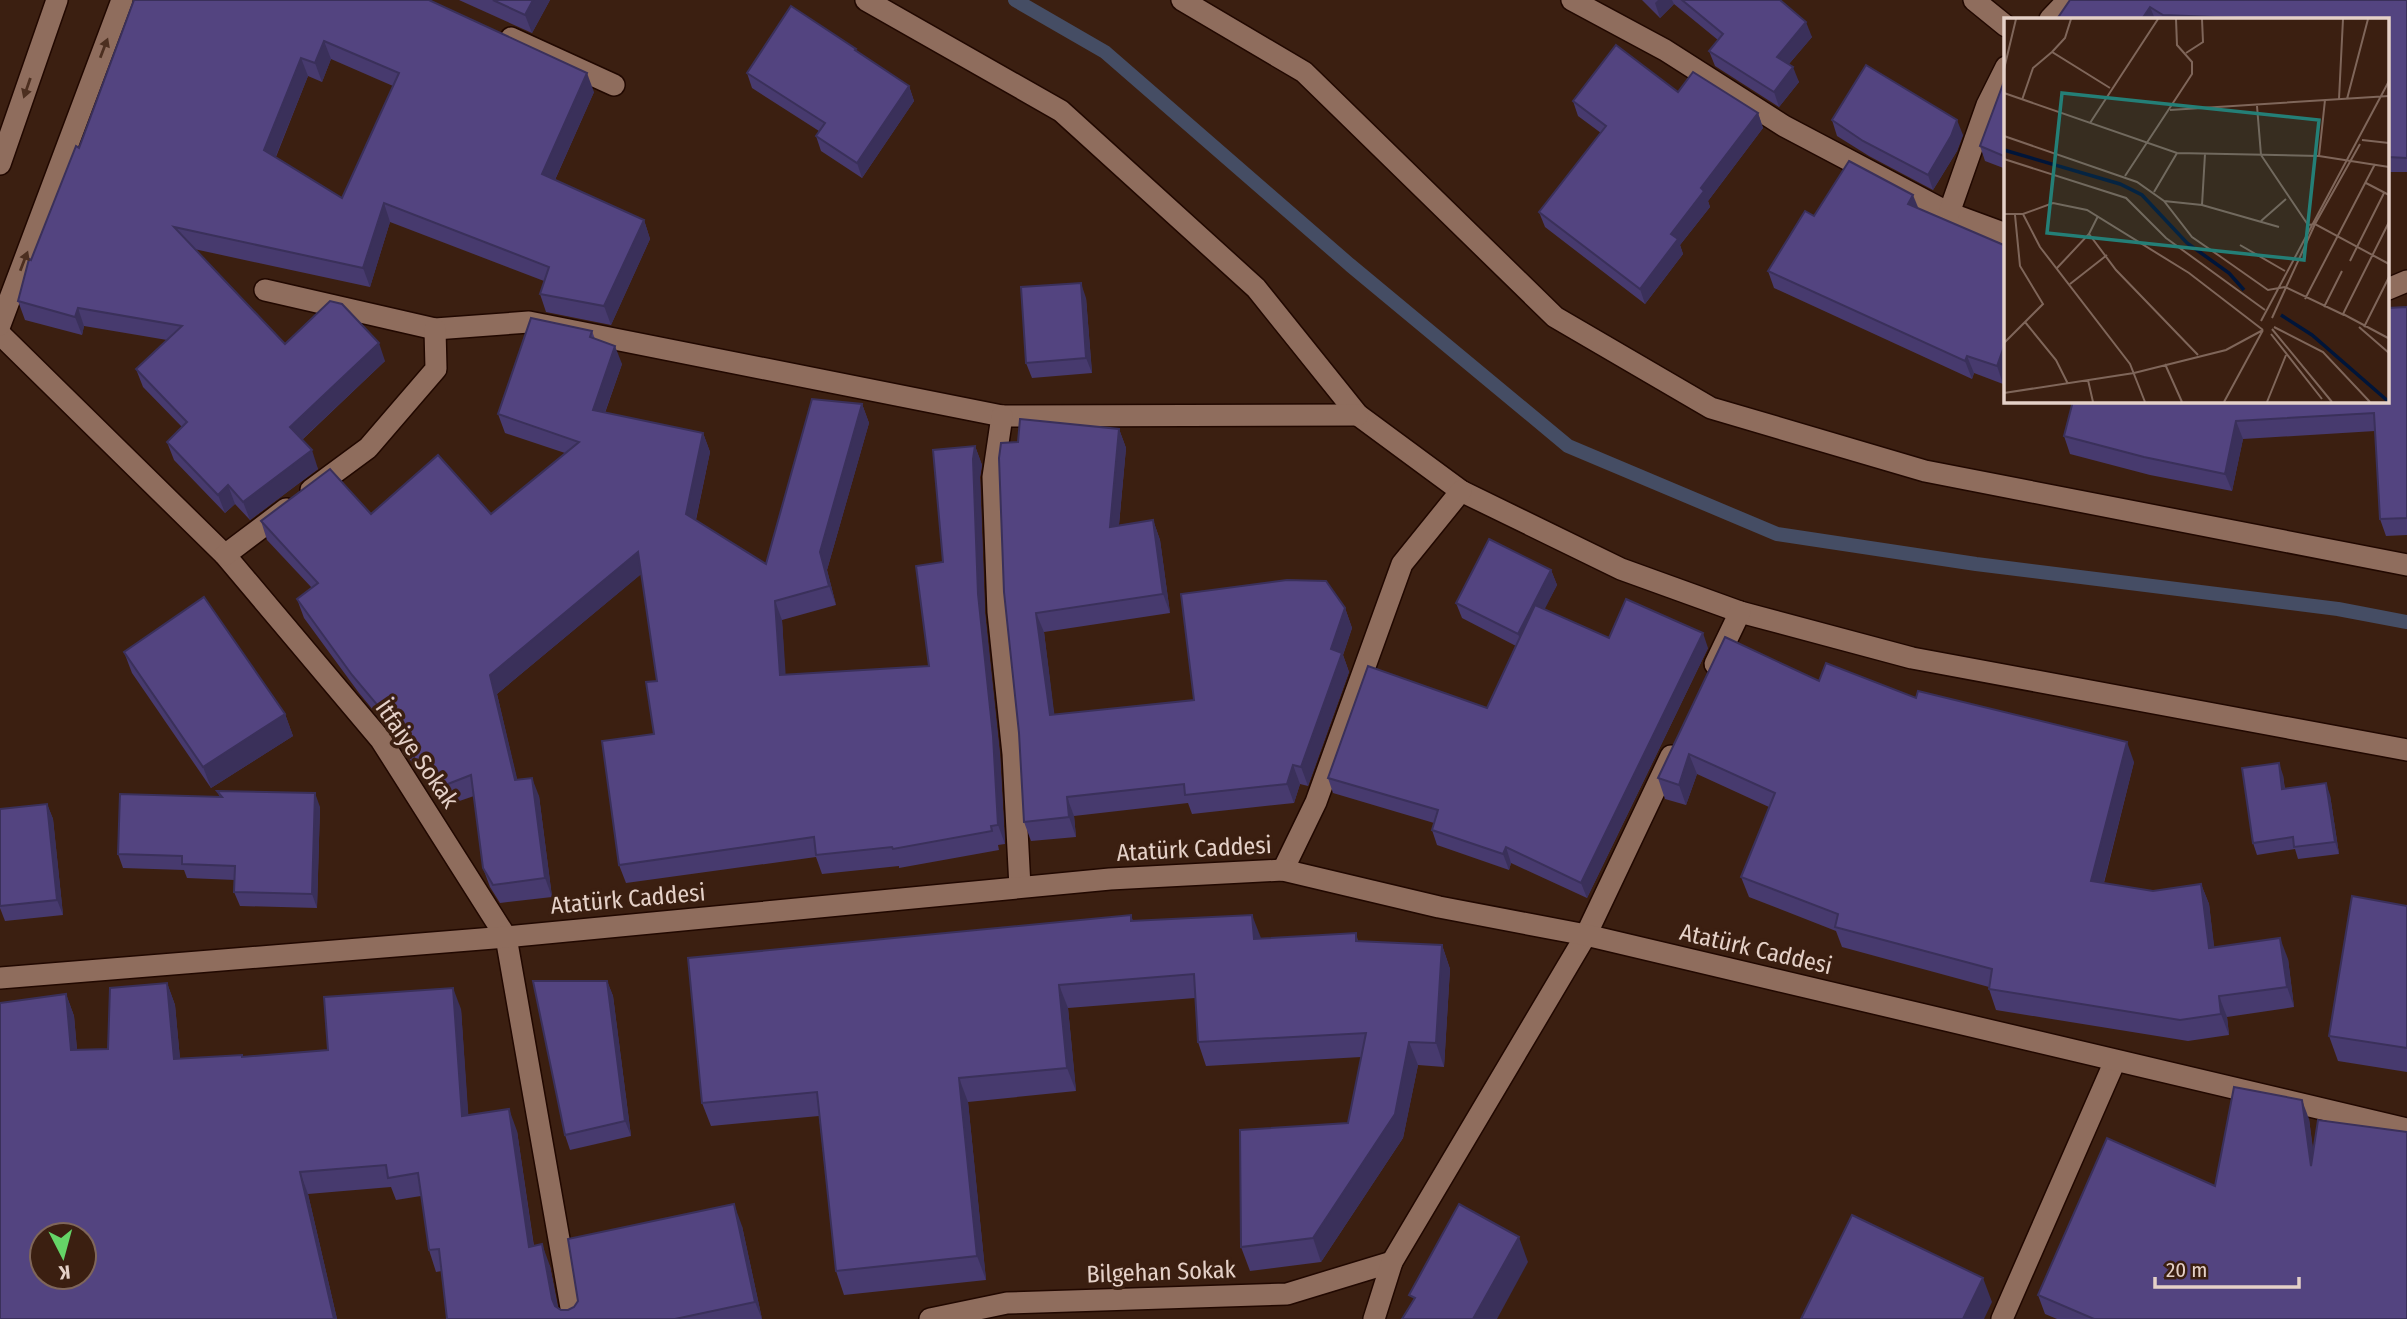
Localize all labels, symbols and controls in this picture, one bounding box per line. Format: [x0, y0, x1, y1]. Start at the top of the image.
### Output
inset map [2004, 18, 2390, 402]
one-way arrow [99, 38, 110, 59]
one-way arrow [21, 77, 32, 98]
one-way arrow [19, 251, 30, 272]
street label: İtfaiye Sokak [370, 695, 465, 814]
street label: Atatürk Caddesi [1116, 831, 1272, 867]
street label: Atatürk Caddesi [549, 878, 707, 920]
street label: Atatürk Caddesi [1677, 918, 1835, 980]
north arrow [28, 1221, 98, 1291]
scale bar [2155, 1246, 2298, 1290]
street label: Bilgehan Sokak [1086, 1255, 1237, 1289]
text: 20 m [2166, 1257, 2207, 1283]
text: K [57, 1260, 71, 1285]

